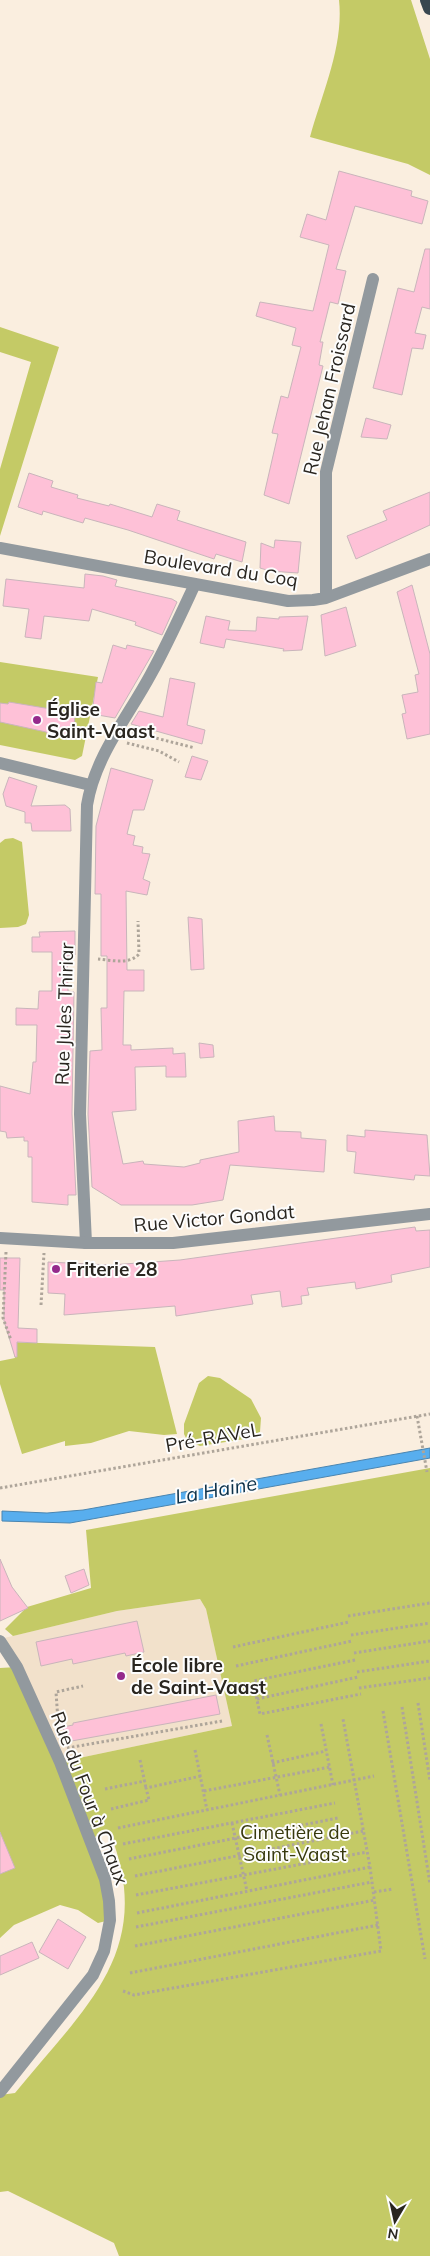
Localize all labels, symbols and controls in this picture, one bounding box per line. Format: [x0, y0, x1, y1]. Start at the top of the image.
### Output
street label: Rue Jehan Froissard [298, 301, 360, 477]
street label: Boulevard du Coq [142, 544, 300, 592]
place label: Église Saint-Vaast [47, 697, 155, 743]
marker: Église Saint-Vaast [31, 714, 43, 726]
street label: Rue Jules Thiriar [50, 942, 78, 1086]
street label: Rue Victor Gondat [133, 1199, 296, 1237]
place label: Friterie 28 [66, 1257, 157, 1281]
marker: Friterie 28 [50, 1263, 62, 1275]
street label: Pré-RAVeL [163, 1417, 263, 1457]
water label: La Haine [173, 1470, 259, 1509]
place label: École libre de Saint-Vaast [131, 1653, 266, 1699]
marker: École libre de Saint-Vaast [115, 1670, 127, 1682]
street label: Rue du Four à Chaux [46, 1708, 134, 1888]
park label: Cimetière de Saint-Vaast [240, 1820, 350, 1866]
north arrow [370, 2196, 420, 2246]
text: N [386, 2224, 400, 2244]

